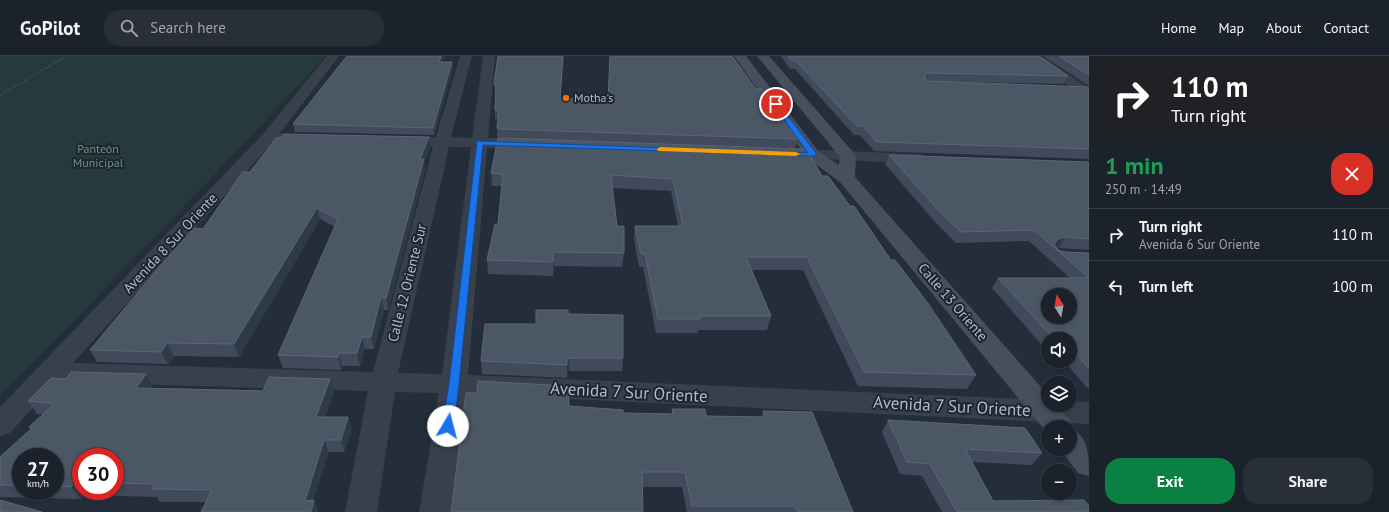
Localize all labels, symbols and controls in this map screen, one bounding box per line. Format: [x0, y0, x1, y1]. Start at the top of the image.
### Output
search box [104, 10, 384, 46]
text: GoPilot [20, 16, 80, 40]
icon: search [118, 17, 140, 39]
text: Search here [150, 18, 226, 37]
text: Home [1161, 19, 1196, 37]
text: Map [1218, 19, 1244, 37]
text: About [1266, 19, 1302, 37]
text: Contact [1324, 19, 1369, 37]
text: 110 m [1171, 68, 1248, 105]
icon: right [1105, 72, 1157, 124]
pin [759, 87, 793, 121]
place label: Motha's [574, 90, 613, 105]
marker: Motha's [561, 93, 571, 103]
icon: arrive [765, 93, 787, 115]
text: Turn right [1171, 104, 1246, 127]
park label: Panteón Municipal [73, 141, 124, 170]
text: 1 min [1105, 150, 1164, 181]
button: close [1331, 153, 1373, 195]
text: 250 m · 14:49 [1105, 181, 1182, 198]
street label: Avenida 8 Sur Oriente [119, 189, 221, 297]
text: Turn right [1139, 217, 1202, 236]
street label: Calle 12 Oriente Sur [384, 222, 430, 344]
icon: right [1105, 224, 1127, 246]
text: 110 m [1332, 225, 1373, 244]
text: Avenida 6 Sur Oriente [1139, 236, 1260, 253]
street label: Calle 13 Oriente [914, 259, 992, 345]
icon: left [1105, 276, 1127, 298]
text: Turn left [1139, 277, 1193, 296]
text: 100 m [1332, 277, 1373, 296]
north arrow [1041, 288, 1077, 324]
map controls [1041, 288, 1077, 500]
button: sound [1041, 332, 1077, 368]
button: layers [1041, 376, 1077, 412]
street label: Avenida 7 Sur Oriente [550, 377, 708, 407]
street label: Avenida 7 Sur Oriente [873, 391, 1031, 421]
position arrow [427, 405, 469, 447]
button: + [1041, 420, 1077, 456]
speed limit sign: 30 [72, 448, 124, 500]
text: 27 [27, 456, 49, 482]
button: Exit [1105, 458, 1235, 504]
button: Share [1243, 458, 1373, 504]
button: − [1041, 464, 1077, 500]
text: km/h [27, 477, 49, 490]

